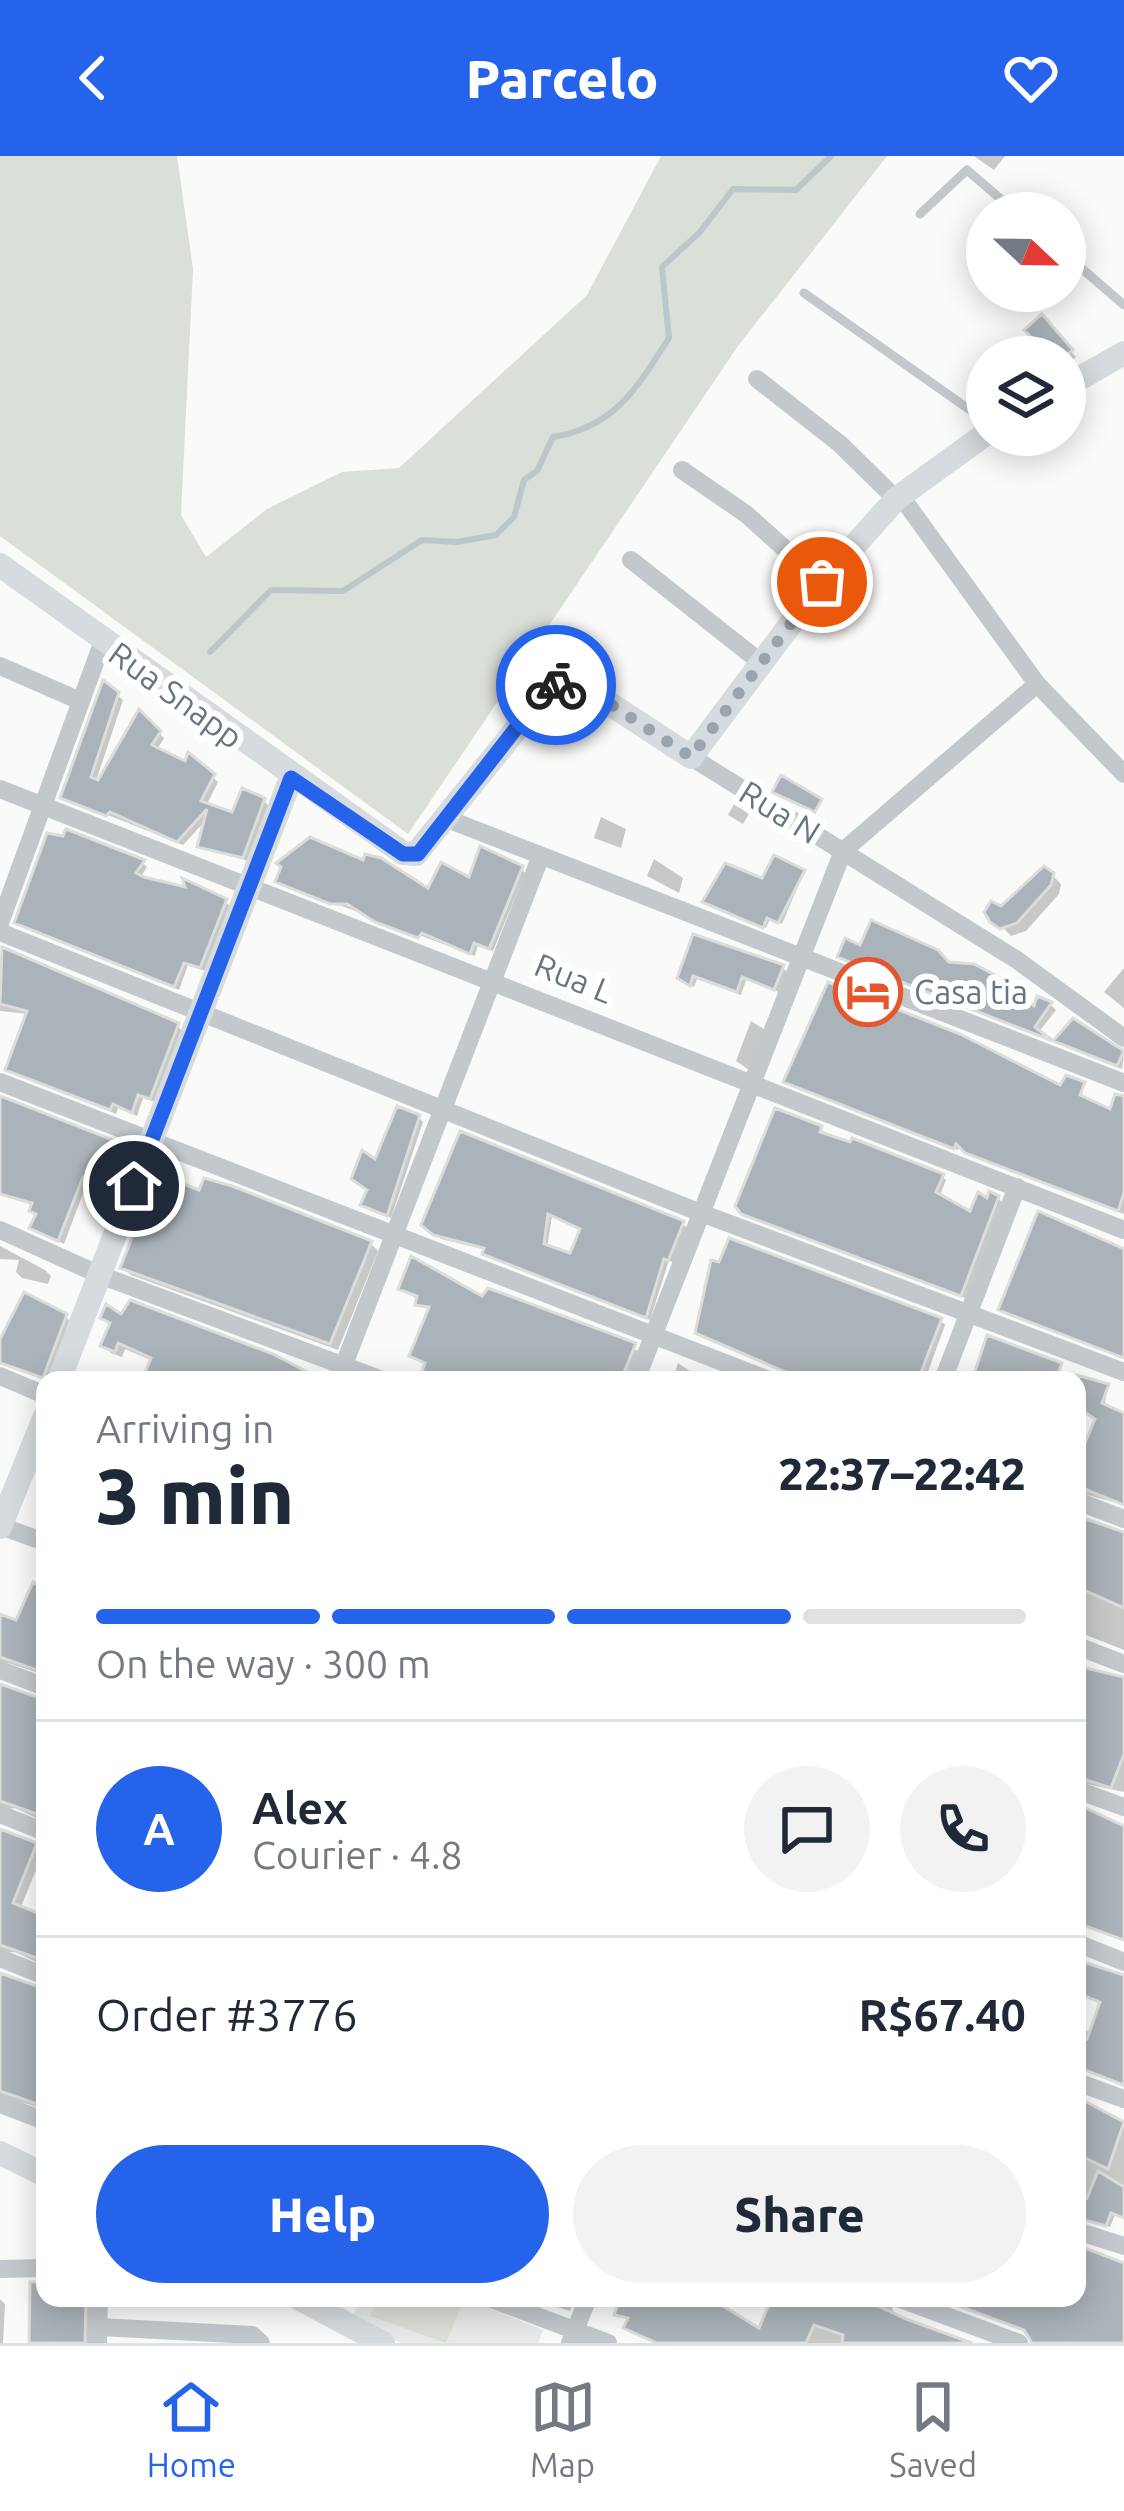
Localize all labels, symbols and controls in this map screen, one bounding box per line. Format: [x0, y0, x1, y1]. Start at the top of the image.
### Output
icon: back [60, 45, 126, 111]
icon: heart [998, 45, 1064, 111]
text: Parcelo [466, 48, 658, 108]
north arrow [966, 192, 1086, 312]
map controls [966, 192, 1086, 456]
button: layers [966, 336, 1086, 456]
pin [771, 531, 873, 633]
icon: bag [789, 549, 855, 615]
courier [496, 625, 616, 745]
street label: Rua Snapp [102, 634, 250, 755]
icon: bike [523, 652, 589, 718]
street label: Rua N [733, 773, 827, 850]
street label: Rua L [530, 945, 619, 1010]
hotel icon: Casa tia [833, 957, 903, 1027]
place label: Casa tia [914, 973, 1028, 1010]
pin [83, 1135, 185, 1237]
icon: home [101, 1153, 167, 1219]
text: Arriving in [96, 1407, 274, 1450]
text: 22:37–22:42 [778, 1448, 1026, 1499]
text: 3 min [96, 1451, 294, 1539]
text: On the way · 300 m [96, 1642, 431, 1685]
button: chat [744, 1766, 870, 1892]
button: phone [900, 1766, 1026, 1892]
text: Alex [252, 1782, 348, 1833]
text: A [143, 1803, 175, 1854]
text: Courier · 4.8 [252, 1833, 463, 1876]
text: Order #3776 [96, 1989, 358, 2040]
text: R$67.40 [859, 1989, 1026, 2040]
button: Help [96, 2145, 549, 2283]
button: Share [573, 2145, 1026, 2283]
tab: Home [147, 2374, 236, 2483]
tab: Map [530, 2374, 596, 2483]
tab: Saved [889, 2374, 977, 2483]

